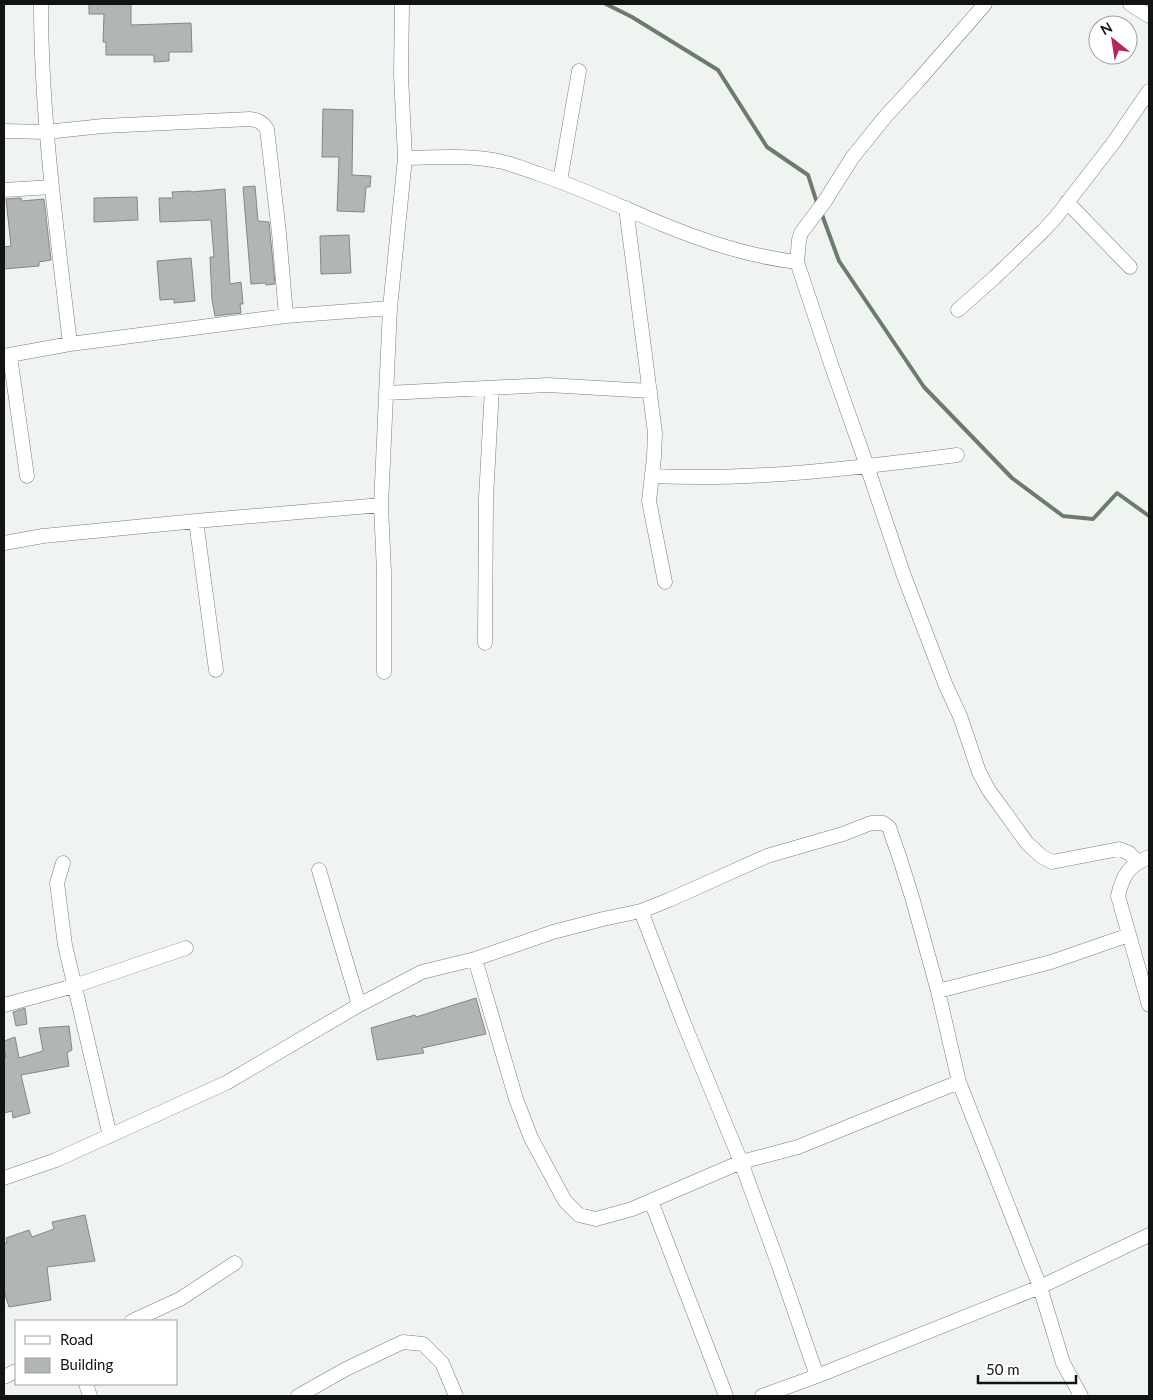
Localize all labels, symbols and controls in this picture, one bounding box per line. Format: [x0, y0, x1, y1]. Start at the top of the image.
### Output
north arrow [1088, 15, 1138, 65]
text: N [1097, 18, 1115, 38]
legend [15, 1320, 178, 1385]
text: Road [60, 1330, 93, 1348]
scale bar [978, 1352, 1076, 1384]
text: Building [60, 1355, 113, 1373]
text: 50 m [986, 1360, 1020, 1378]

